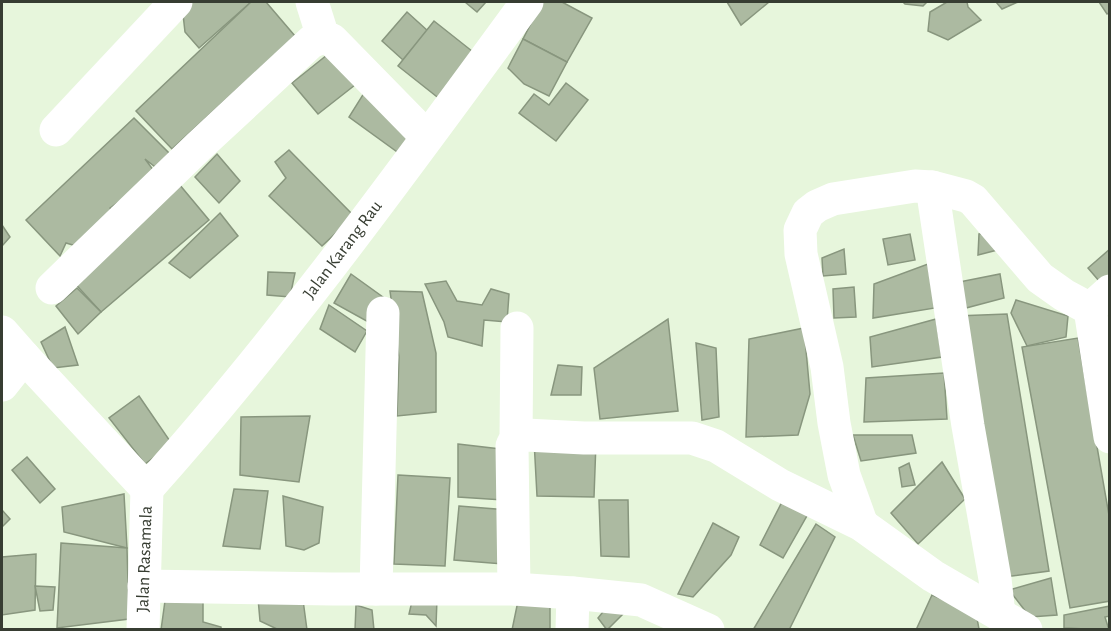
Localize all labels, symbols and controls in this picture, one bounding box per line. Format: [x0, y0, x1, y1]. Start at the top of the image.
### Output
street label: Jalan Karang Rau [300, 197, 386, 303]
street label: Jalan Rasamala [134, 505, 156, 613]

